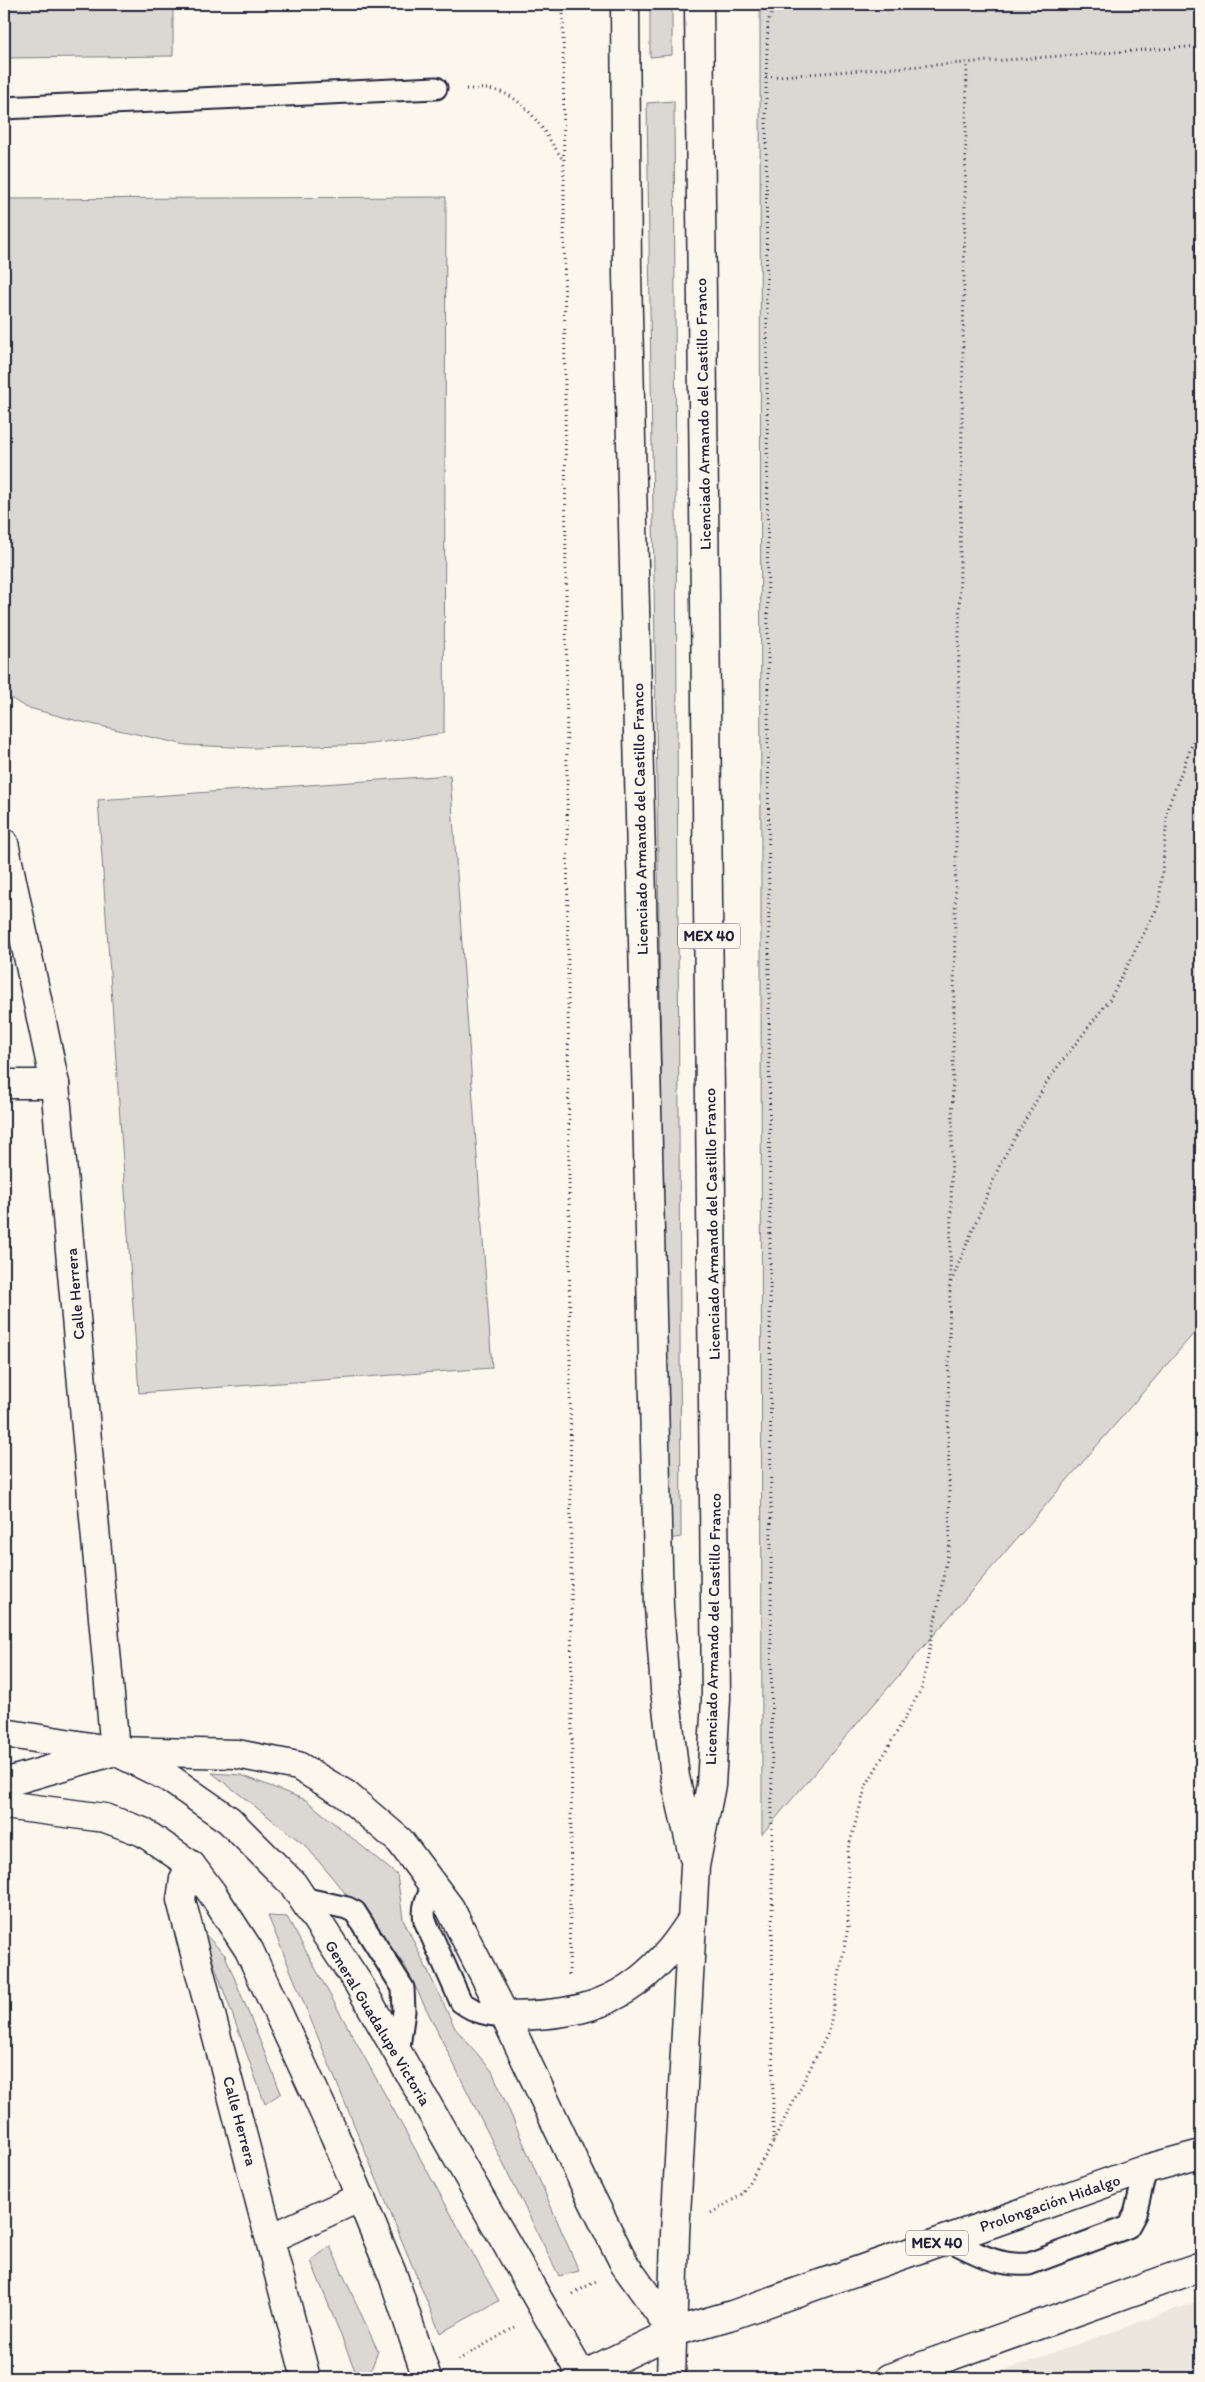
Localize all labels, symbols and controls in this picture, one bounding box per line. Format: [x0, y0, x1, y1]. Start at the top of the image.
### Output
street label: Licenciado Armando del Castillo Franco [691, 278, 715, 550]
street label: Licenciado Armando del Castillo Franco [628, 683, 652, 955]
road number: MEX 40 [678, 924, 740, 948]
street label: Licenciado Armando del Castillo Franco [700, 1088, 724, 1360]
street label: Calle Herrera [62, 1247, 88, 1341]
street label: Licenciado Armando del Castillo Franco [701, 1493, 725, 1765]
street label: General Guadalupe Victoria [321, 1937, 435, 2110]
street label: Calle Herrera [219, 2074, 261, 2168]
street label: Prolongación Hidalgo [977, 2170, 1123, 2236]
road number: MEX 40 [906, 2230, 968, 2256]

